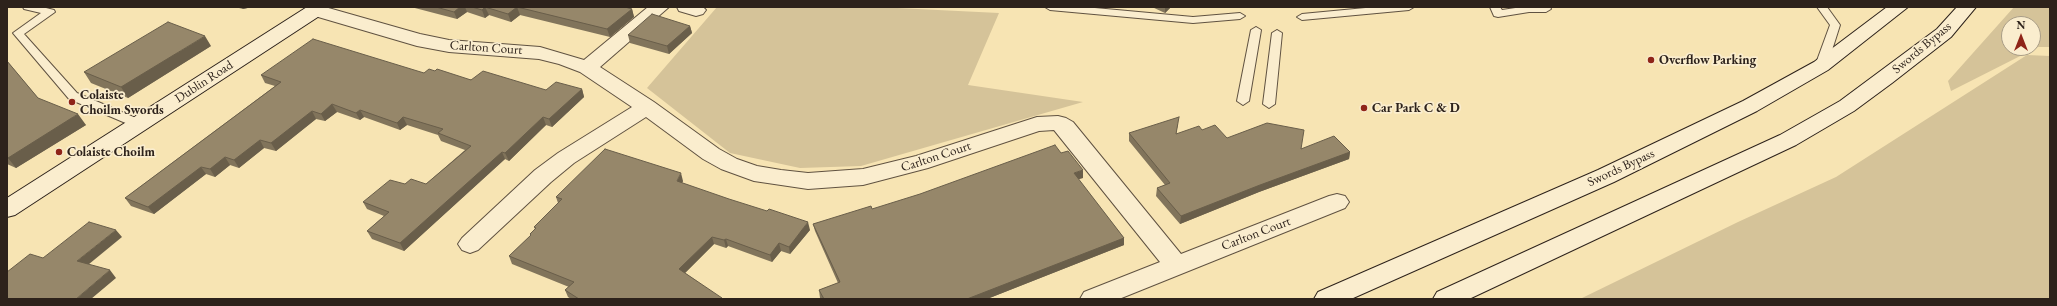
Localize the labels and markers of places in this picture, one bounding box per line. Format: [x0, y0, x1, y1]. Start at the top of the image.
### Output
place label: Overflow Parking [1659, 52, 1756, 68]
marker: Overflow Parking [1646, 55, 1656, 65]
place label: Colaiste Choilm Swords [80, 87, 164, 118]
marker: Colaiste Choilm Swords [67, 97, 77, 107]
place label: Car Park C & D [1372, 100, 1460, 116]
marker: Car Park C & D [1359, 103, 1369, 113]
place label: Colaiste Choilm [67, 144, 155, 160]
marker: Colaiste Choilm [54, 147, 64, 157]

